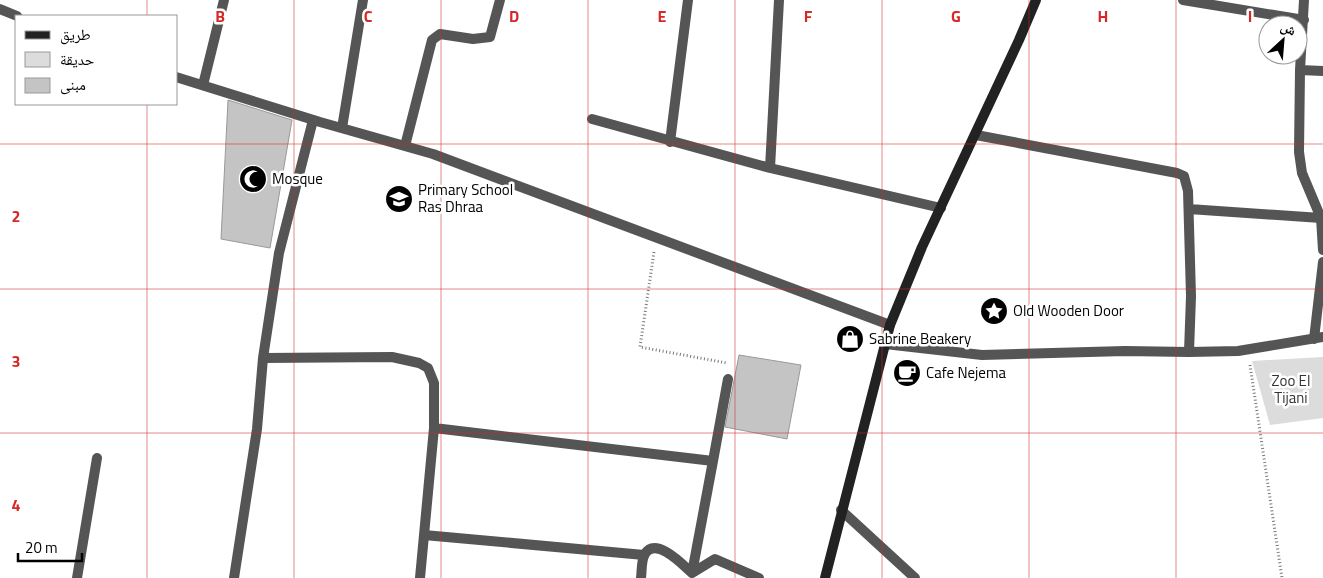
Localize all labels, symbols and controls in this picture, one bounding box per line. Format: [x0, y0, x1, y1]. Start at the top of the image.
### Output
text: B [215, 4, 225, 28]
text: C [364, 4, 373, 28]
text: D [509, 4, 519, 28]
text: E [658, 4, 667, 28]
text: F [804, 4, 813, 28]
text: G [951, 4, 961, 28]
text: H [1098, 4, 1108, 28]
text: I [1248, 4, 1252, 28]
legend [15, 15, 178, 105]
north arrow [1258, 15, 1308, 65]
text: ش [1278, 15, 1300, 41]
text: طريق [60, 23, 91, 46]
text: حديقة [60, 48, 95, 71]
text: مبنى [60, 73, 86, 96]
mosque icon: Mosque [238, 164, 268, 194]
place label: Mosque [272, 167, 323, 190]
place label: Primary School Ras Dhraa [418, 178, 513, 218]
school or university icon: Primary School Ras Dhraa [384, 184, 414, 214]
text: 2 [12, 204, 20, 228]
place icon: Old Wooden Door [979, 296, 1009, 326]
place label: Old Wooden Door [1013, 299, 1124, 322]
shop icon: Sabrine Beakery [835, 324, 865, 354]
place label: Sabrine Beakery [869, 327, 971, 350]
text: 3 [12, 349, 20, 373]
cafe icon: Cafe Nejema [892, 358, 922, 388]
place label: Cafe Nejema [926, 361, 1006, 384]
park label: Zoo El Tijani [1272, 369, 1310, 409]
text: 4 [12, 493, 21, 517]
scale bar [18, 530, 81, 562]
text: 20 m [25, 536, 58, 559]

